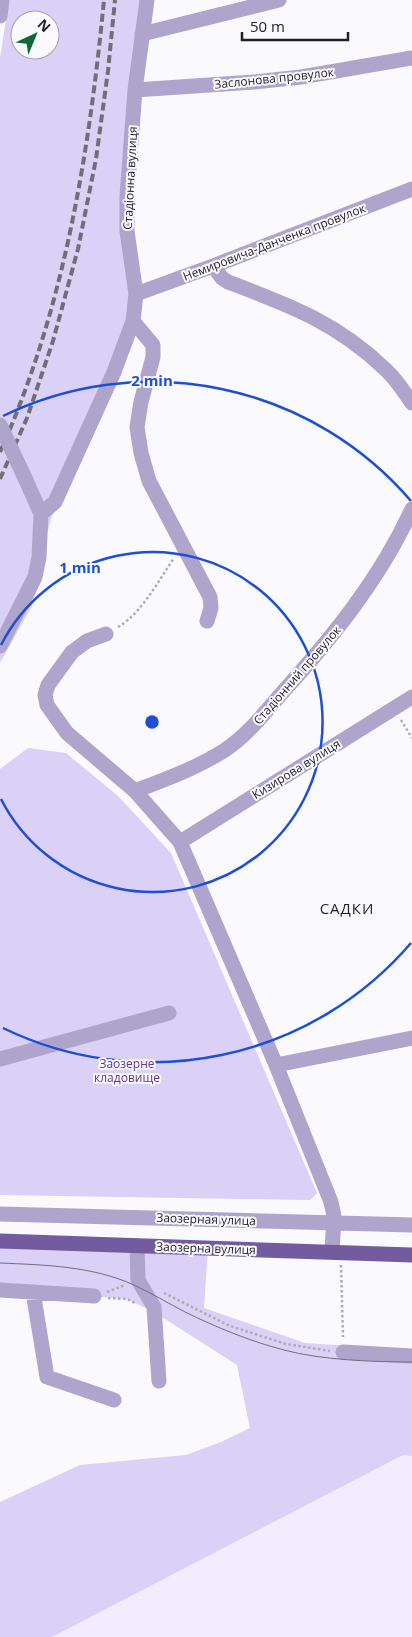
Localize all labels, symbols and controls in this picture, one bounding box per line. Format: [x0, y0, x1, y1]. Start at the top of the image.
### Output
north arrow [10, 10, 60, 60]
scale bar [242, 10, 348, 42]
text: N [34, 14, 55, 36]
text: 50 m [250, 16, 285, 36]
street label: Заслонова провулок [213, 63, 335, 93]
street label: Стадіонна вулиця [119, 126, 141, 230]
street label: Немировича-Данченка провулок [180, 199, 368, 285]
text: 2 min [131, 370, 173, 390]
text: 1 min [59, 557, 101, 577]
street label: Стадіонний провулок [249, 621, 345, 728]
centre of rings [143, 713, 161, 731]
street label: Кизирова вулиця [249, 735, 343, 803]
district label: САДКИ [320, 898, 374, 918]
park label: Заозерне кладовище [94, 1055, 160, 1086]
street label: Заозерная улица [156, 1209, 256, 1229]
street label: Заозерна вулиця [156, 1238, 256, 1258]

